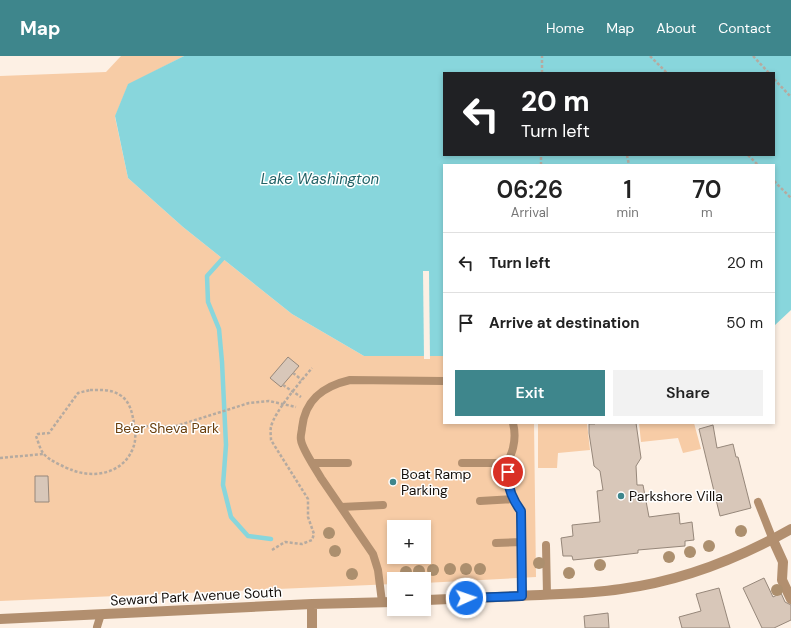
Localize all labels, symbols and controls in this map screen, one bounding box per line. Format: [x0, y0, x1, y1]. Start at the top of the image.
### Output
text: Map [20, 16, 60, 41]
text: Home [546, 19, 584, 37]
text: Map [606, 19, 634, 37]
text: About [656, 19, 696, 37]
text: Contact [718, 19, 771, 37]
text: 20 m [521, 83, 590, 120]
icon: left [455, 88, 507, 140]
text: Turn left [521, 119, 590, 143]
water label: Lake Washington [261, 169, 380, 189]
text: 06:26 [496, 174, 563, 205]
text: 1 [623, 174, 632, 205]
text: 70 [692, 174, 722, 205]
text: Arrival [511, 204, 549, 221]
text: min [617, 204, 639, 221]
text: m [701, 204, 713, 221]
icon: left [455, 252, 477, 274]
text: Turn left [489, 253, 550, 273]
text: 20 m [727, 253, 763, 273]
icon: arrive [455, 312, 477, 334]
text: Arrive at destination [489, 313, 640, 333]
text: 50 m [726, 313, 763, 333]
button: Exit [455, 370, 605, 416]
button: Share [613, 370, 763, 416]
park label: Be'er Sheva Park [115, 419, 219, 437]
pin [491, 455, 525, 489]
icon: arrive [497, 461, 519, 483]
place label: Boat Ramp Parking [401, 465, 472, 499]
marker: Boat Ramp Parking [388, 477, 398, 487]
place label: Parkshore Villa [629, 487, 723, 505]
marker: Parkshore Villa [616, 491, 626, 501]
map controls [387, 520, 431, 616]
button: + [387, 520, 431, 564]
button: − [387, 572, 431, 616]
position arrow [445, 577, 487, 619]
street label: Seward Park Avenue South [110, 583, 282, 609]

